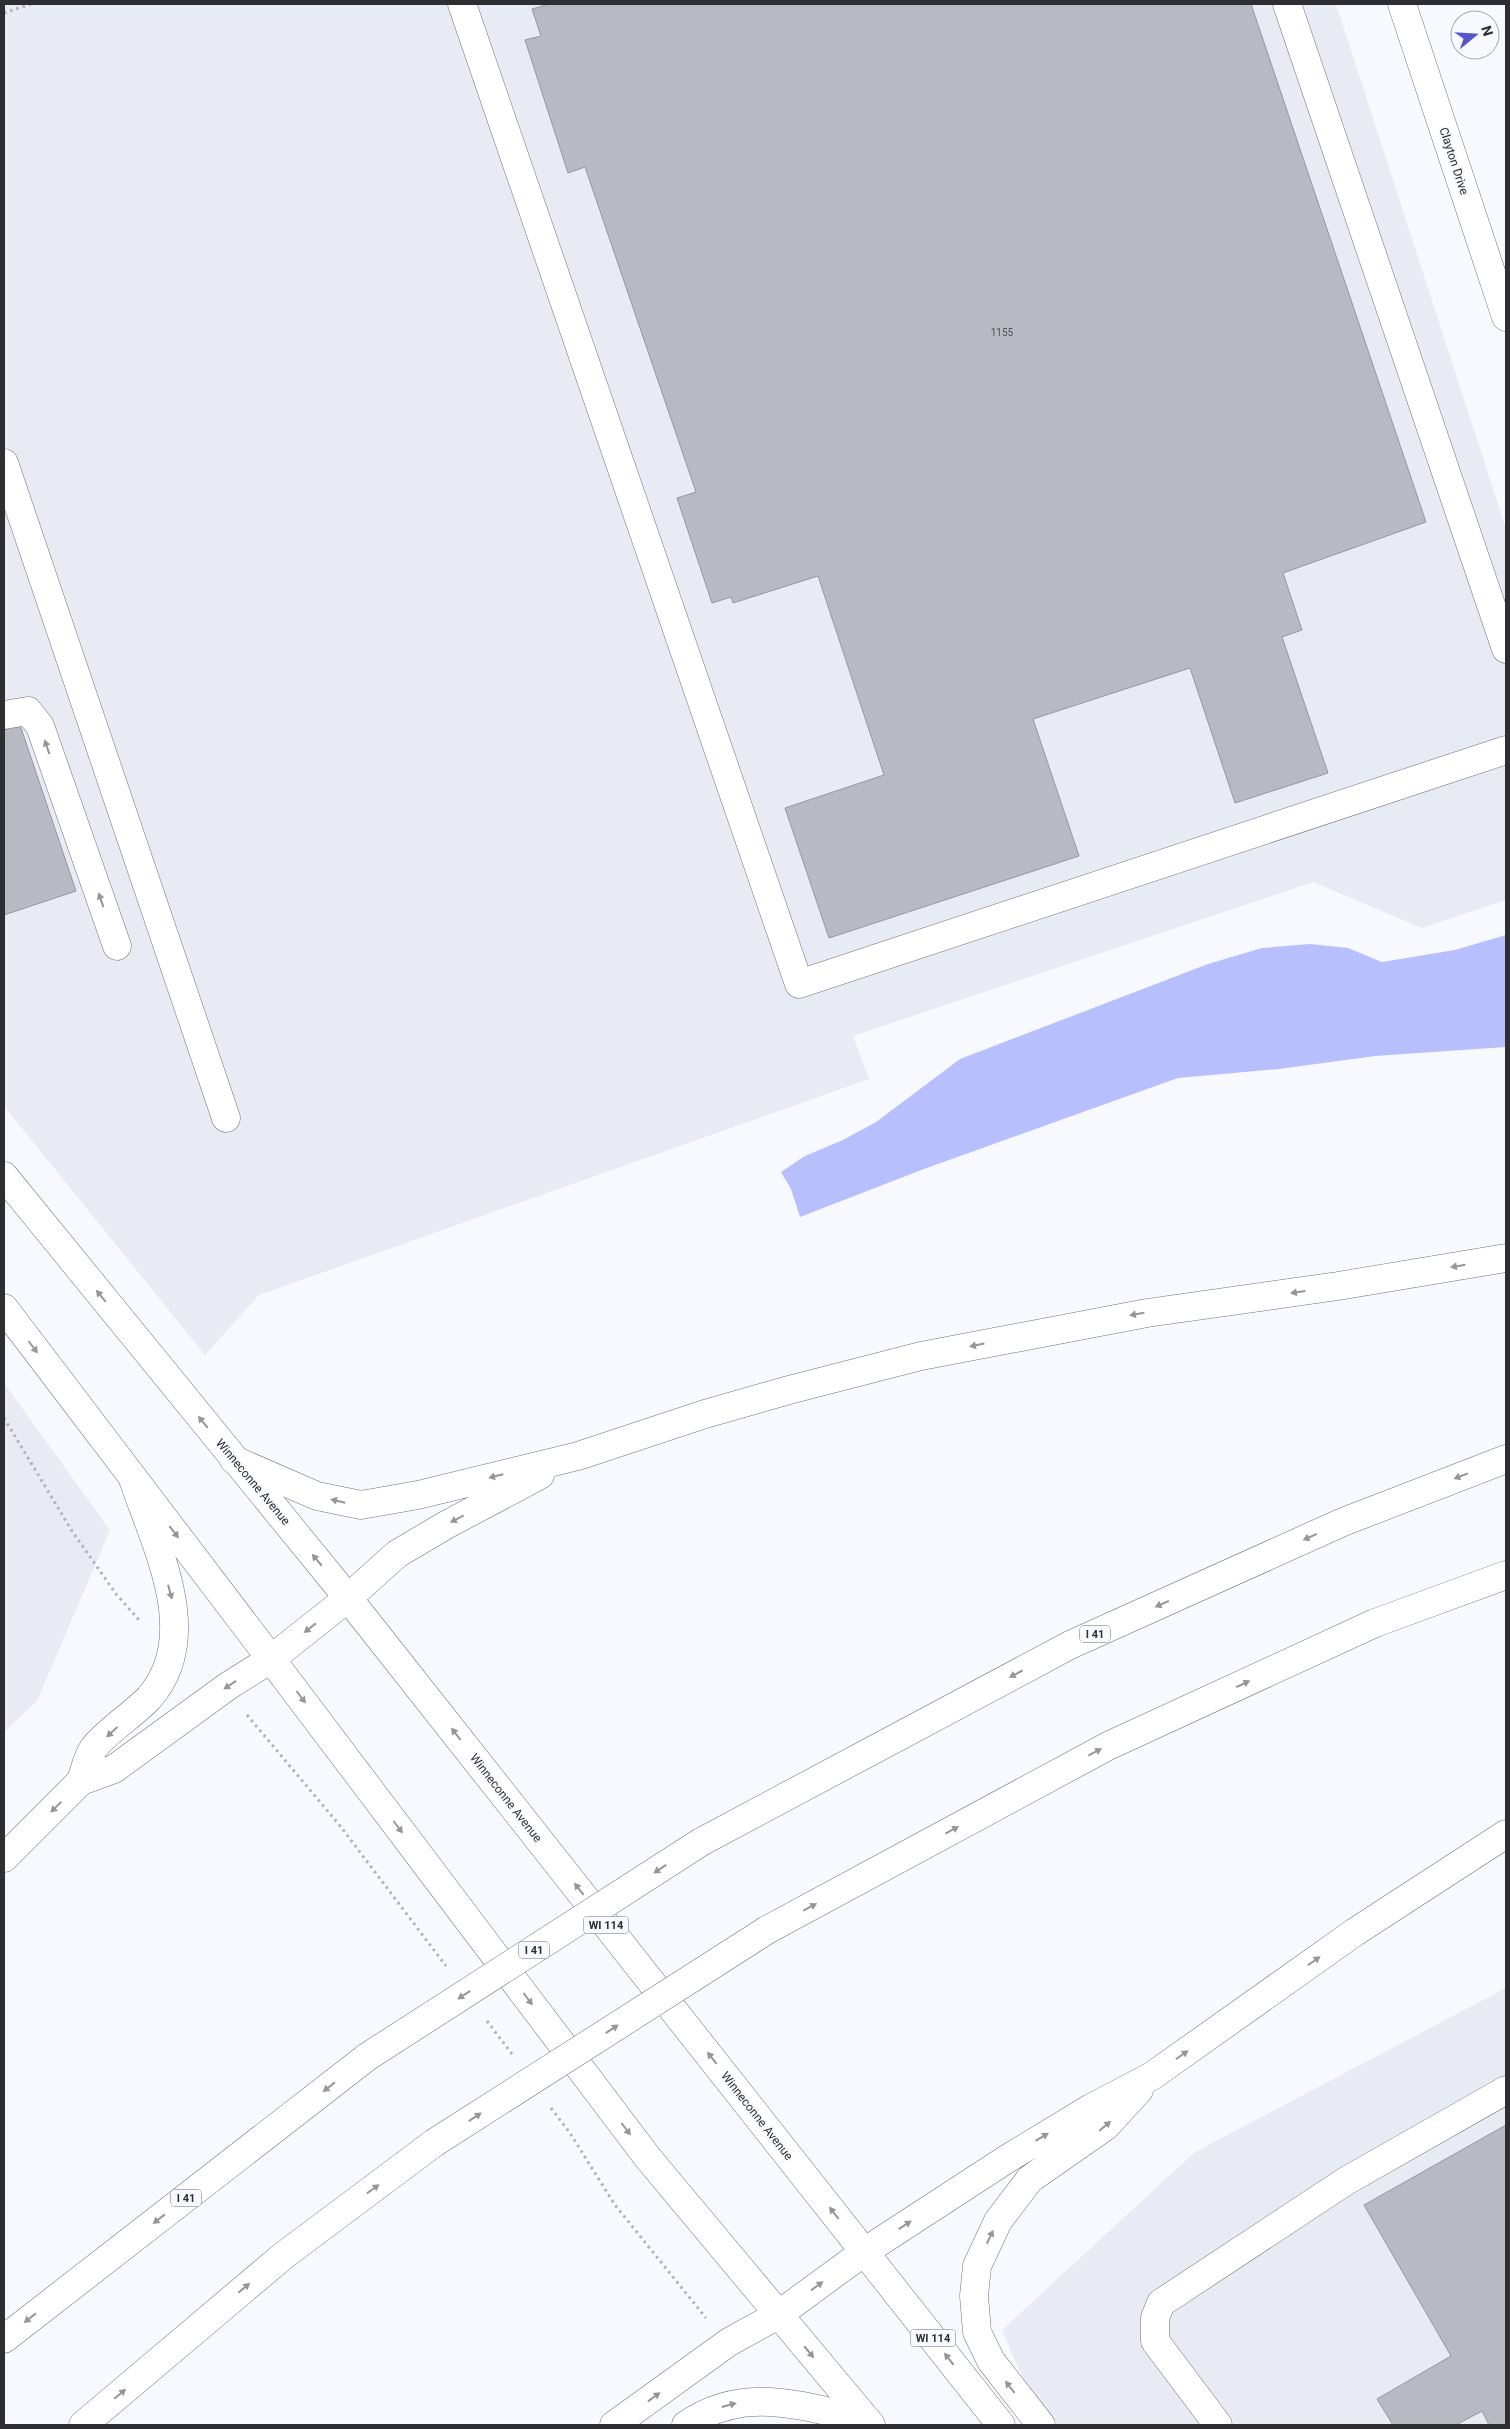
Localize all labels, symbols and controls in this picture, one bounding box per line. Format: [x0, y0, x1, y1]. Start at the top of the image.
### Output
north arrow [1450, 10, 1500, 60]
text: N [1478, 24, 1497, 38]
street label: Clayton Drive [1437, 126, 1471, 196]
house number: 1155 [991, 327, 1014, 338]
one-way arrow [43, 739, 50, 754]
one-way arrow [97, 892, 105, 907]
one-way arrow [1450, 1262, 1466, 1270]
one-way arrow [1289, 1288, 1305, 1296]
one-way arrow [95, 1289, 106, 1302]
one-way arrow [1128, 1311, 1144, 1319]
one-way arrow [28, 1340, 38, 1354]
one-way arrow [969, 1341, 985, 1349]
one-way arrow [198, 1416, 209, 1429]
street label: Winneconne Avenue [213, 1436, 293, 1528]
one-way arrow [489, 1472, 504, 1480]
one-way arrow [1454, 1473, 1468, 1481]
one-way arrow [330, 1497, 345, 1505]
one-way arrow [450, 1515, 464, 1523]
one-way arrow [168, 1526, 179, 1539]
one-way arrow [1303, 1534, 1317, 1542]
one-way arrow [312, 1554, 323, 1567]
one-way arrow [167, 1584, 175, 1599]
one-way arrow [1155, 1600, 1169, 1608]
one-way arrow [304, 1622, 317, 1633]
road number: I 41 [1080, 1626, 1110, 1642]
one-way arrow [1008, 1670, 1023, 1678]
one-way arrow [1236, 1679, 1250, 1687]
one-way arrow [223, 1680, 237, 1690]
one-way arrow [295, 1690, 306, 1703]
one-way arrow [106, 1726, 119, 1737]
one-way arrow [451, 1728, 462, 1741]
one-way arrow [1088, 1748, 1103, 1756]
street label: Winneconne Avenue [467, 1751, 545, 1845]
one-way arrow [50, 1801, 62, 1813]
one-way arrow [393, 1820, 404, 1833]
one-way arrow [945, 1826, 960, 1834]
one-way arrow [653, 1864, 666, 1874]
one-way arrow [573, 1883, 584, 1896]
one-way arrow [802, 1903, 817, 1911]
road number: WI 114 [584, 1916, 628, 1934]
road number: I 41 [519, 1942, 549, 1958]
one-way arrow [1308, 1956, 1321, 1966]
one-way arrow [458, 1990, 471, 2000]
one-way arrow [523, 1992, 533, 2006]
one-way arrow [606, 2025, 619, 2034]
one-way arrow [1175, 2050, 1189, 2060]
one-way arrow [706, 2052, 717, 2065]
street label: Winneconne Avenue [718, 2069, 796, 2163]
one-way arrow [322, 2082, 336, 2092]
one-way arrow [469, 2112, 482, 2122]
one-way arrow [1098, 2121, 1111, 2132]
one-way arrow [620, 2122, 631, 2135]
one-way arrow [1036, 2133, 1049, 2142]
one-way arrow [366, 2184, 380, 2194]
road number: I 41 [171, 2190, 201, 2206]
one-way arrow [829, 2207, 840, 2220]
one-way arrow [153, 2213, 166, 2224]
one-way arrow [898, 2220, 912, 2230]
one-way arrow [986, 2230, 995, 2245]
one-way arrow [810, 2281, 824, 2291]
one-way arrow [237, 2283, 250, 2294]
one-way arrow [24, 2313, 37, 2324]
road number: WI 114 [910, 2330, 956, 2346]
one-way arrow [803, 2346, 814, 2358]
one-way arrow [944, 2353, 955, 2366]
one-way arrow [1005, 2381, 1016, 2394]
one-way arrow [114, 2388, 127, 2399]
one-way arrow [647, 2391, 660, 2402]
one-way arrow [722, 2400, 737, 2408]

